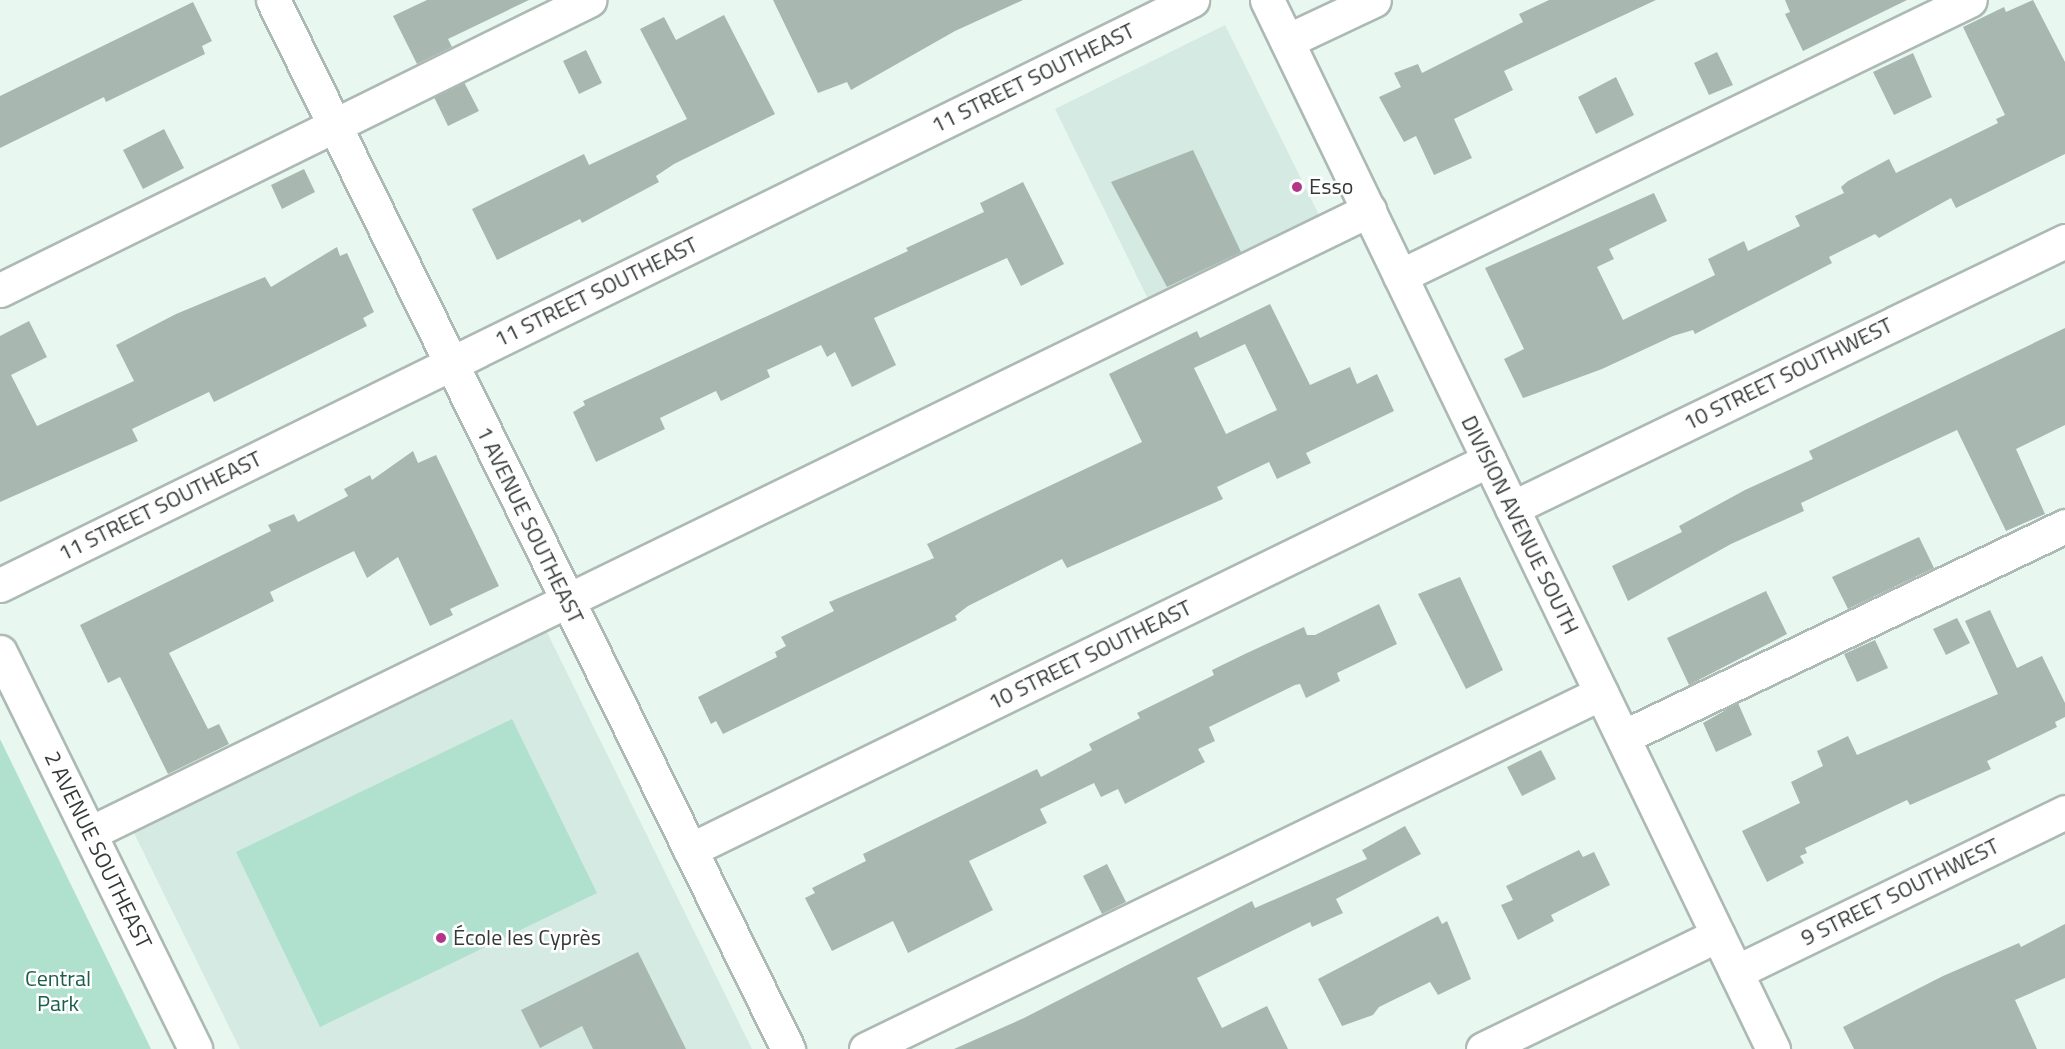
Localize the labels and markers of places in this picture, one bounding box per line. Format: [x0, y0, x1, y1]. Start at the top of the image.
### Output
place label: Esso [1309, 174, 1353, 200]
marker: Esso [1290, 180, 1304, 194]
place label: École les Cyprès [453, 925, 601, 951]
marker: École les Cyprès [434, 931, 448, 945]

